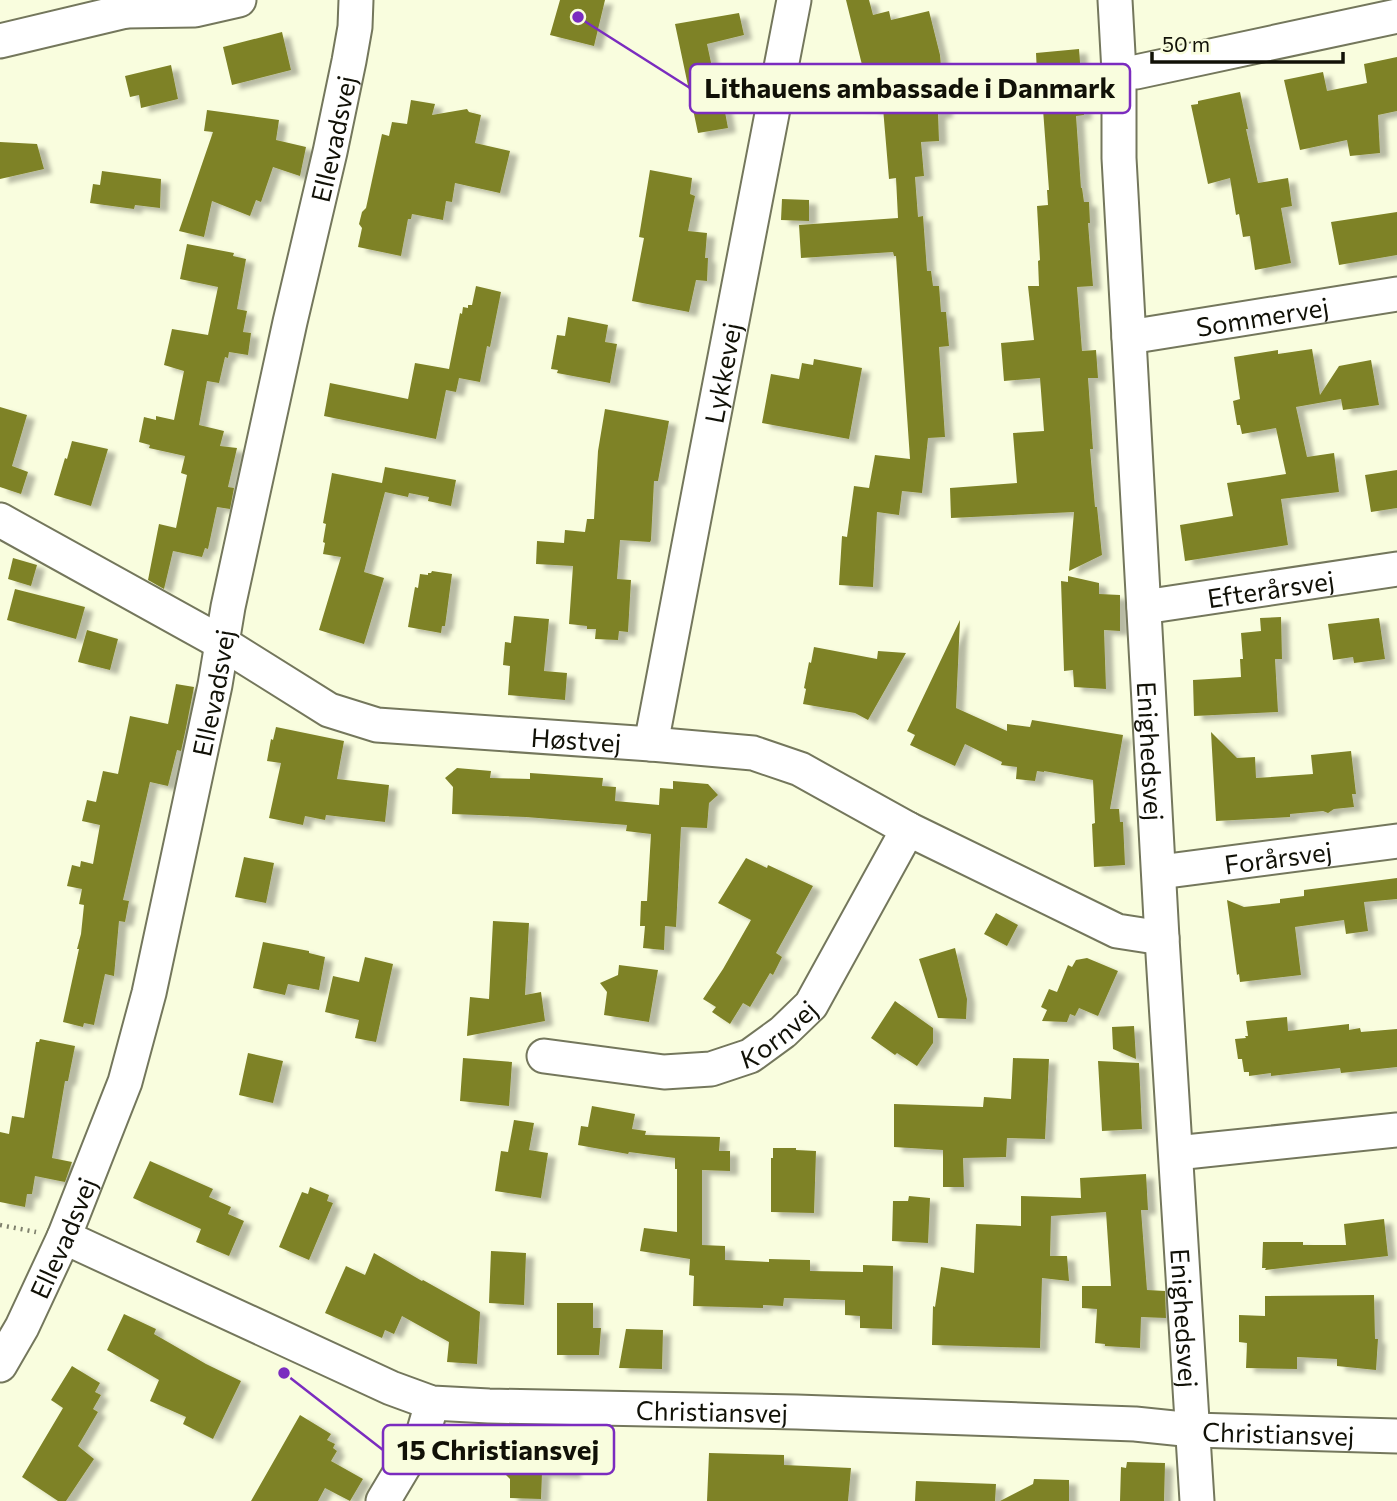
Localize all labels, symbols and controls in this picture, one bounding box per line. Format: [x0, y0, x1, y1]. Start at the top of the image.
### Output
scale bar [1152, 21, 1343, 65]
text: 50 m [1162, 31, 1210, 56]
callout: Lithauens ambassade i Danmark [690, 64, 1130, 113]
text: Lithauens ambassade i Danmark [704, 70, 1116, 104]
street label: Ellevadsvej [303, 73, 361, 205]
street label: Sommervej [1194, 290, 1331, 341]
street label: Lykkevej [697, 320, 746, 426]
street label: Efterårsvej [1205, 563, 1336, 613]
street label: Ellevadsvej [185, 627, 240, 759]
street label: Enighedsvej [1132, 680, 1171, 822]
street label: Høstvej [530, 720, 622, 757]
street label: Forårsvej [1222, 834, 1334, 879]
street label: Kornvej [736, 993, 823, 1074]
street label: Ellevadsvej [22, 1173, 102, 1303]
street label: Enighedsvej [1166, 1247, 1205, 1389]
street label: Christiansvej [636, 1393, 788, 1427]
street label: Christiansvej [1202, 1415, 1355, 1450]
callout: 15 Christiansvej [383, 1425, 614, 1474]
text: 15 Christiansvej [397, 1432, 599, 1466]

